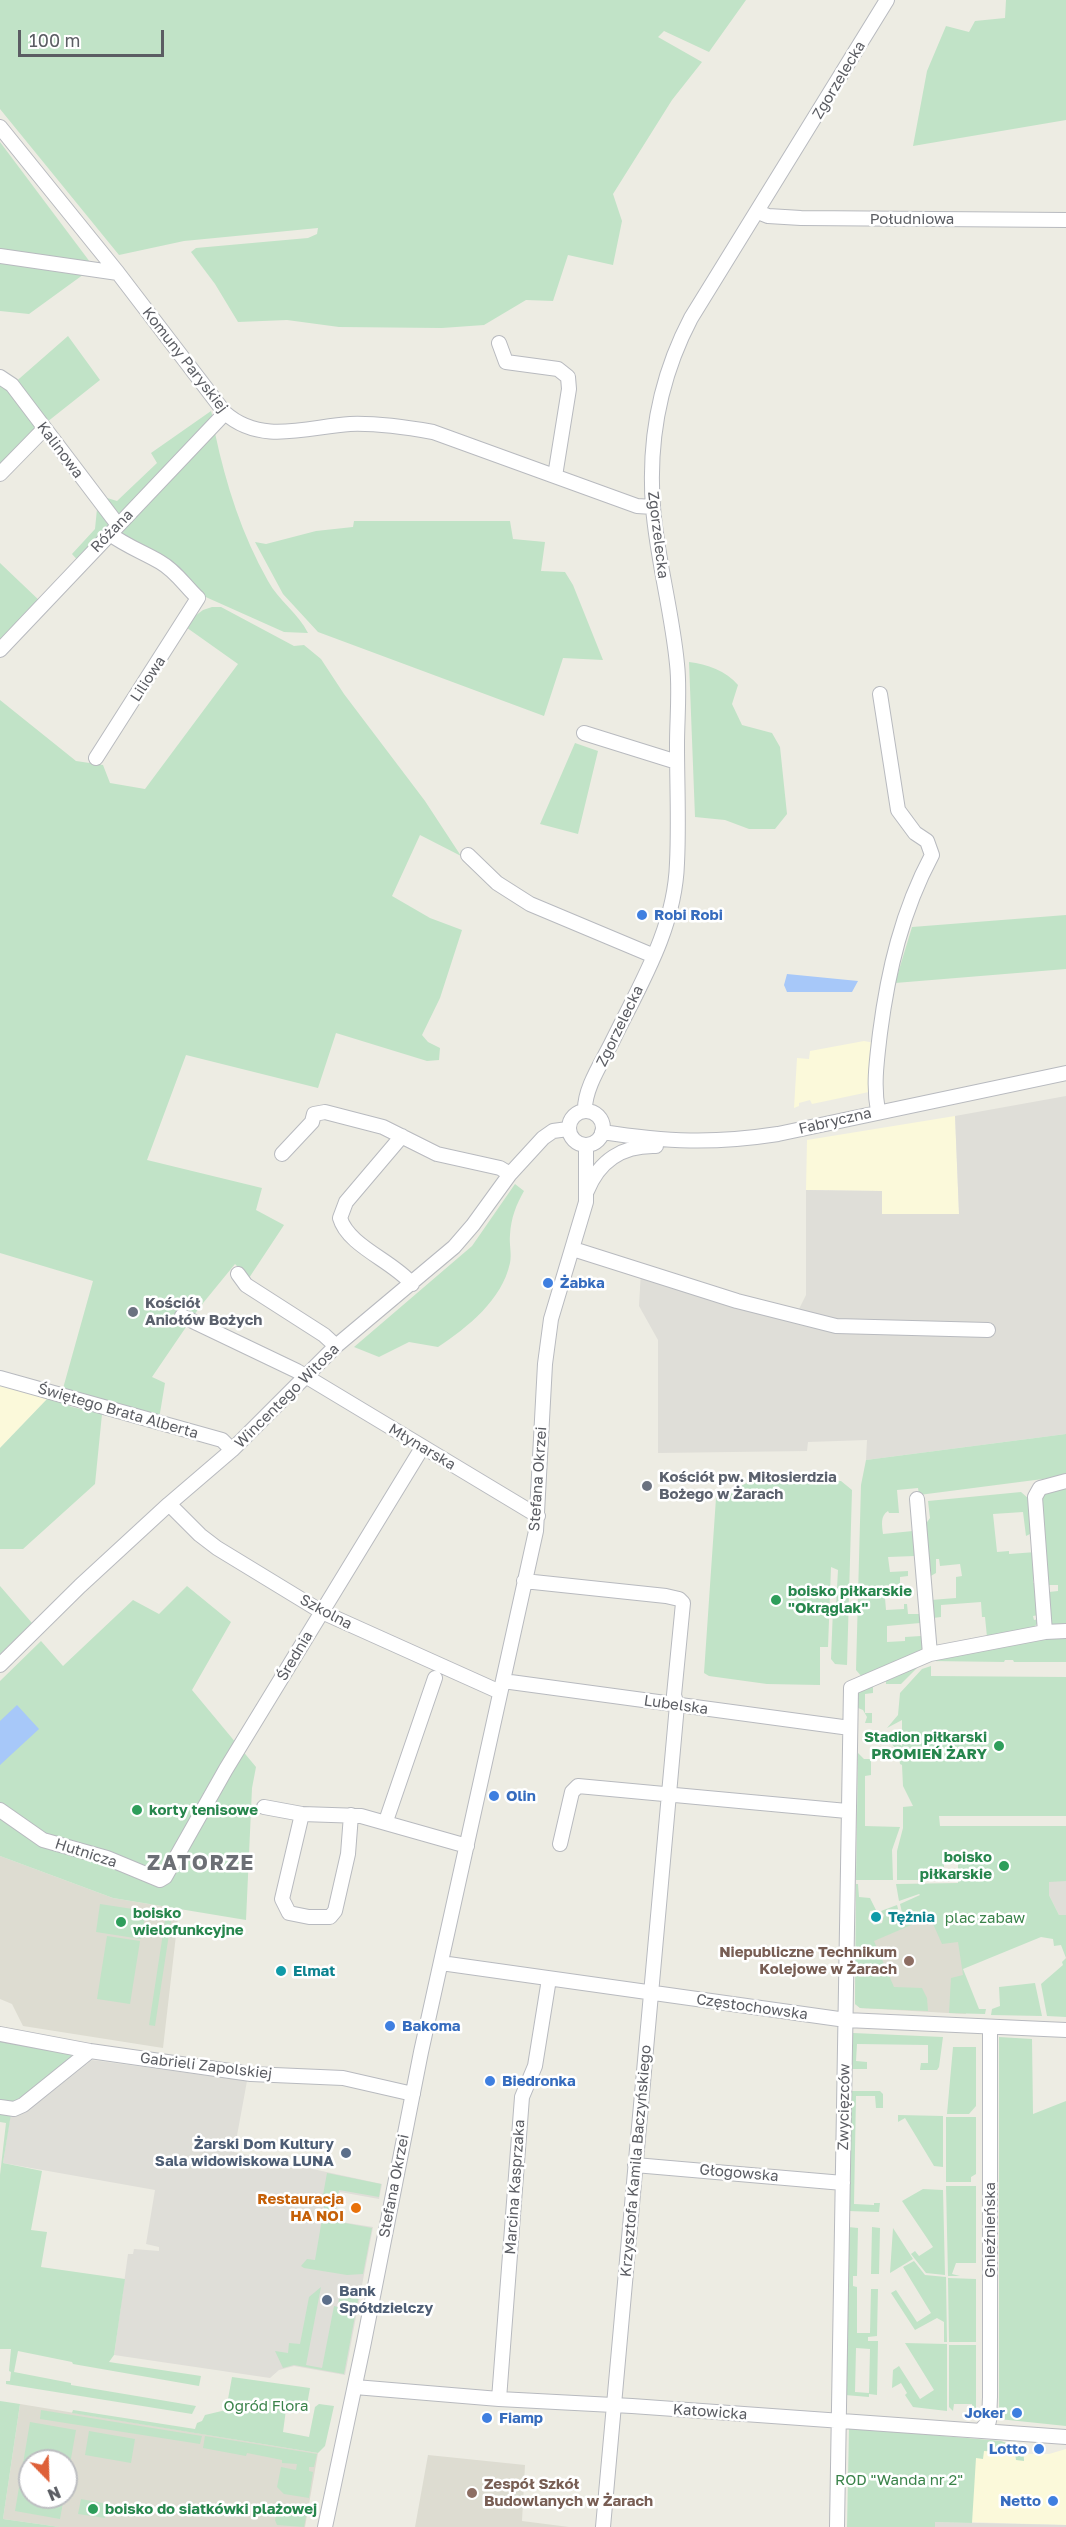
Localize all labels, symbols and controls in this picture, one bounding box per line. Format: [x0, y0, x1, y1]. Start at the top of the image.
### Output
scale bar [21, 18, 166, 56]
text: 100 m [29, 29, 80, 51]
street label: Zgorzelecka [809, 38, 869, 122]
street label: Południowa [870, 210, 954, 228]
street label: Komuny Paryskiej [138, 304, 232, 416]
street label: Kalinowa [33, 418, 87, 482]
street label: Zgorzelecka [644, 490, 672, 580]
street label: Różana [87, 506, 137, 556]
street label: Liliowa [127, 653, 169, 705]
place label: Robi Robi [654, 906, 723, 924]
marker: Robi Robi [635, 908, 649, 922]
street label: Zgorzelecka [593, 983, 647, 1069]
street label: Fabryczna [797, 1104, 873, 1138]
place label: Żabka [560, 1274, 605, 1292]
marker: Żabka [541, 1276, 555, 1290]
place label: Kościół Aniołów Bożych [145, 1294, 262, 1329]
marker: Kościół Aniołów Bożych [126, 1305, 140, 1319]
street label: Wincentego Witosa [231, 1340, 343, 1452]
street label: Świętego Brata Alberta [36, 1379, 200, 1443]
street label: Młynarska [385, 1420, 459, 1474]
street label: Stefana Okrzei [525, 1426, 551, 1532]
place label: Kościół pw. Miłosierdzia Bożego w Żarach [659, 1468, 837, 1503]
marker: Kościół pw. Miłosierdzia Bożego w Żarach [640, 1479, 654, 1493]
place label: boisko piłkarskie "Okrąglak" [788, 1582, 912, 1617]
street label: Szkolna [297, 1591, 355, 1633]
marker: boisko piłkarskie "Okrąglak" [769, 1593, 783, 1607]
street label: Średnia [273, 1628, 317, 1684]
street label: Lubelska [643, 1692, 709, 1718]
place label: Stadion piłkarski PROMIEŃ ŻARY [864, 1728, 987, 1763]
marker: Stadion piłkarski PROMIEŃ ŻARY [992, 1739, 1006, 1753]
place label: Olin [506, 1787, 536, 1805]
marker: Olin [487, 1789, 501, 1803]
place label: korty tenisowe [149, 1801, 258, 1819]
marker: korty tenisowe [130, 1803, 144, 1817]
street label: Hutnicza [53, 1835, 119, 1871]
place label: boisko piłkarskie [920, 1848, 992, 1883]
district label: ZATORZE [147, 1850, 255, 1876]
marker: boisko piłkarskie [997, 1859, 1011, 1873]
place label: boisko wielofunkcyjne [133, 1904, 244, 1939]
place label: Tężnia [888, 1908, 935, 1926]
park label: plac zabaw [945, 1909, 1025, 1927]
marker: Tężnia [869, 1910, 883, 1924]
marker: boisko wielofunkcyjne [114, 1915, 128, 1929]
place label: Niepubliczne Technikum Kolejowe w Żarach [719, 1943, 897, 1978]
marker: Niepubliczne Technikum Kolejowe w Żarach [902, 1954, 916, 1968]
place label: Elmat [293, 1962, 335, 1980]
marker: Elmat [274, 1964, 288, 1978]
street label: Częstochowska [695, 1990, 809, 2024]
place label: Bakoma [402, 2017, 460, 2035]
marker: Bakoma [383, 2019, 397, 2033]
street label: Krzysztofa Kamila Baczyńskiego [617, 2044, 655, 2278]
street label: Gabrieli Zapolskiej [139, 2049, 273, 2083]
street label: Zwycięzców [834, 2063, 854, 2151]
place label: Biedronka [502, 2072, 576, 2090]
marker: Biedronka [483, 2074, 497, 2088]
street label: Marcina Kasprzaka [501, 2119, 529, 2255]
street label: Stefana Okrzei [375, 2133, 413, 2239]
place label: Żarski Dom Kultury Sala widowiskowa LUNA [155, 2135, 334, 2170]
marker: Żarski Dom Kultury Sala widowiskowa LUNA [339, 2146, 353, 2160]
street label: Głogowska [699, 2161, 779, 2185]
street label: Gnieźnieńska [981, 2182, 999, 2278]
place label: Restauracja HA NOI [257, 2190, 344, 2225]
marker: Restauracja HA NOI [349, 2201, 363, 2215]
place label: Bank Spółdzielczy [339, 2282, 433, 2317]
marker: Bank Spółdzielczy [320, 2293, 334, 2307]
park label: Ogród Flora [224, 2397, 308, 2415]
street label: Katowicka [672, 2400, 748, 2424]
place label: Joker [964, 2404, 1005, 2422]
marker: Joker [1010, 2406, 1024, 2420]
place label: Fiamp [499, 2409, 543, 2427]
marker: Fiamp [480, 2411, 494, 2425]
place label: Lotto [989, 2440, 1027, 2458]
marker: Lotto [1032, 2442, 1046, 2456]
north arrow [18, 2449, 78, 2509]
park label: ROD "Wanda nr 2" [835, 2471, 963, 2489]
place label: Zespół Szkół Budowlanych w Żarach [484, 2475, 653, 2510]
text: N [45, 2482, 64, 2505]
marker: Zespół Szkół Budowlanych w Żarach [465, 2486, 479, 2500]
place label: Netto [1000, 2492, 1041, 2510]
marker: Netto [1046, 2494, 1060, 2508]
place label: boisko do siatkówki plażowej [105, 2500, 317, 2518]
marker: boisko do siatkówki plażowej [86, 2502, 100, 2516]

